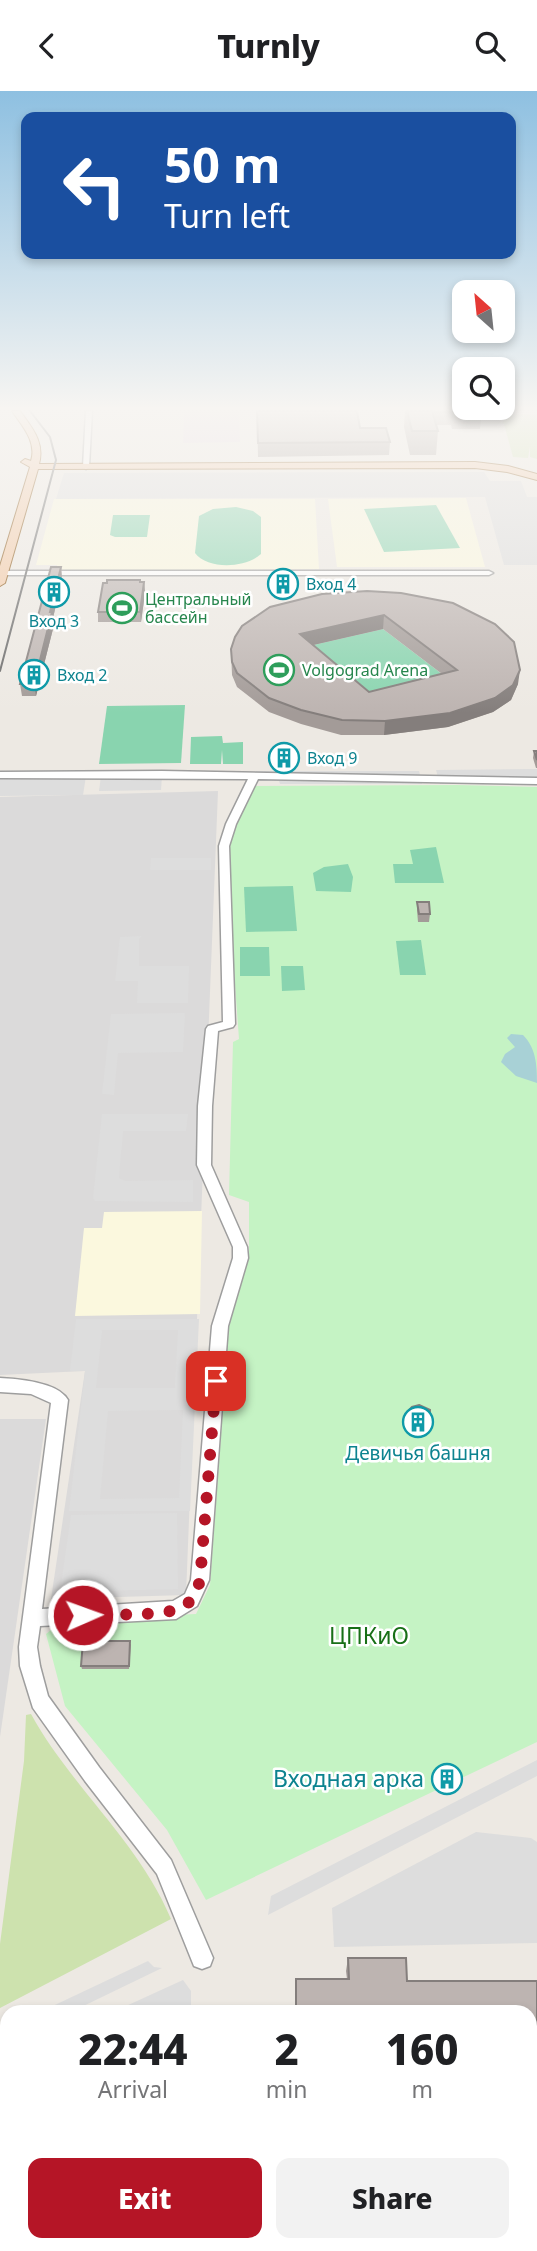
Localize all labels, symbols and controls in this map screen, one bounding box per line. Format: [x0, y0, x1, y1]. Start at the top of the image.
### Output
text: Turnly [217, 24, 320, 67]
icon: back [28, 27, 66, 65]
icon: search [471, 27, 509, 65]
text: 50 m [164, 131, 281, 197]
icon: left [49, 140, 140, 231]
text: Turn left [164, 194, 290, 237]
north arrow [452, 280, 514, 343]
map controls [452, 280, 515, 420]
button: search [452, 357, 515, 420]
building icon: Вход 4 [266, 567, 300, 601]
place label: Вход 4 [306, 573, 356, 595]
building icon: Вход 3 [37, 575, 71, 609]
place label: Центральный бассейн [145, 588, 252, 628]
sports icon: Центральный бассейн [105, 591, 139, 625]
place label: Вход 3 [29, 610, 79, 632]
sports icon: Volgograd Arena [262, 653, 296, 687]
building icon: Вход 2 [17, 658, 51, 692]
place label: Volgograd Arena [302, 659, 428, 681]
place label: Вход 2 [57, 664, 107, 686]
building icon: Вход 9 [267, 741, 301, 775]
place label: Вход 9 [307, 747, 357, 769]
pin [186, 1351, 246, 1411]
icon: arrive [197, 1362, 235, 1400]
building icon: Девичья башня [401, 1405, 435, 1439]
place label: Девичья башня [345, 1440, 491, 1466]
position arrow [46, 1578, 120, 1652]
park label: ЦПКиО [329, 1619, 409, 1651]
place label: Входная арка [273, 1762, 424, 1794]
building icon: Входная арка [430, 1762, 464, 1796]
text: 22:44 [78, 2020, 187, 2077]
text: 2 [274, 2020, 299, 2077]
text: 160 [386, 2020, 459, 2077]
text: Arrival [98, 2073, 168, 2105]
text: min [266, 2073, 307, 2105]
text: m [411, 2073, 433, 2105]
button: Exit [28, 2158, 262, 2238]
button: Share [276, 2158, 509, 2238]

